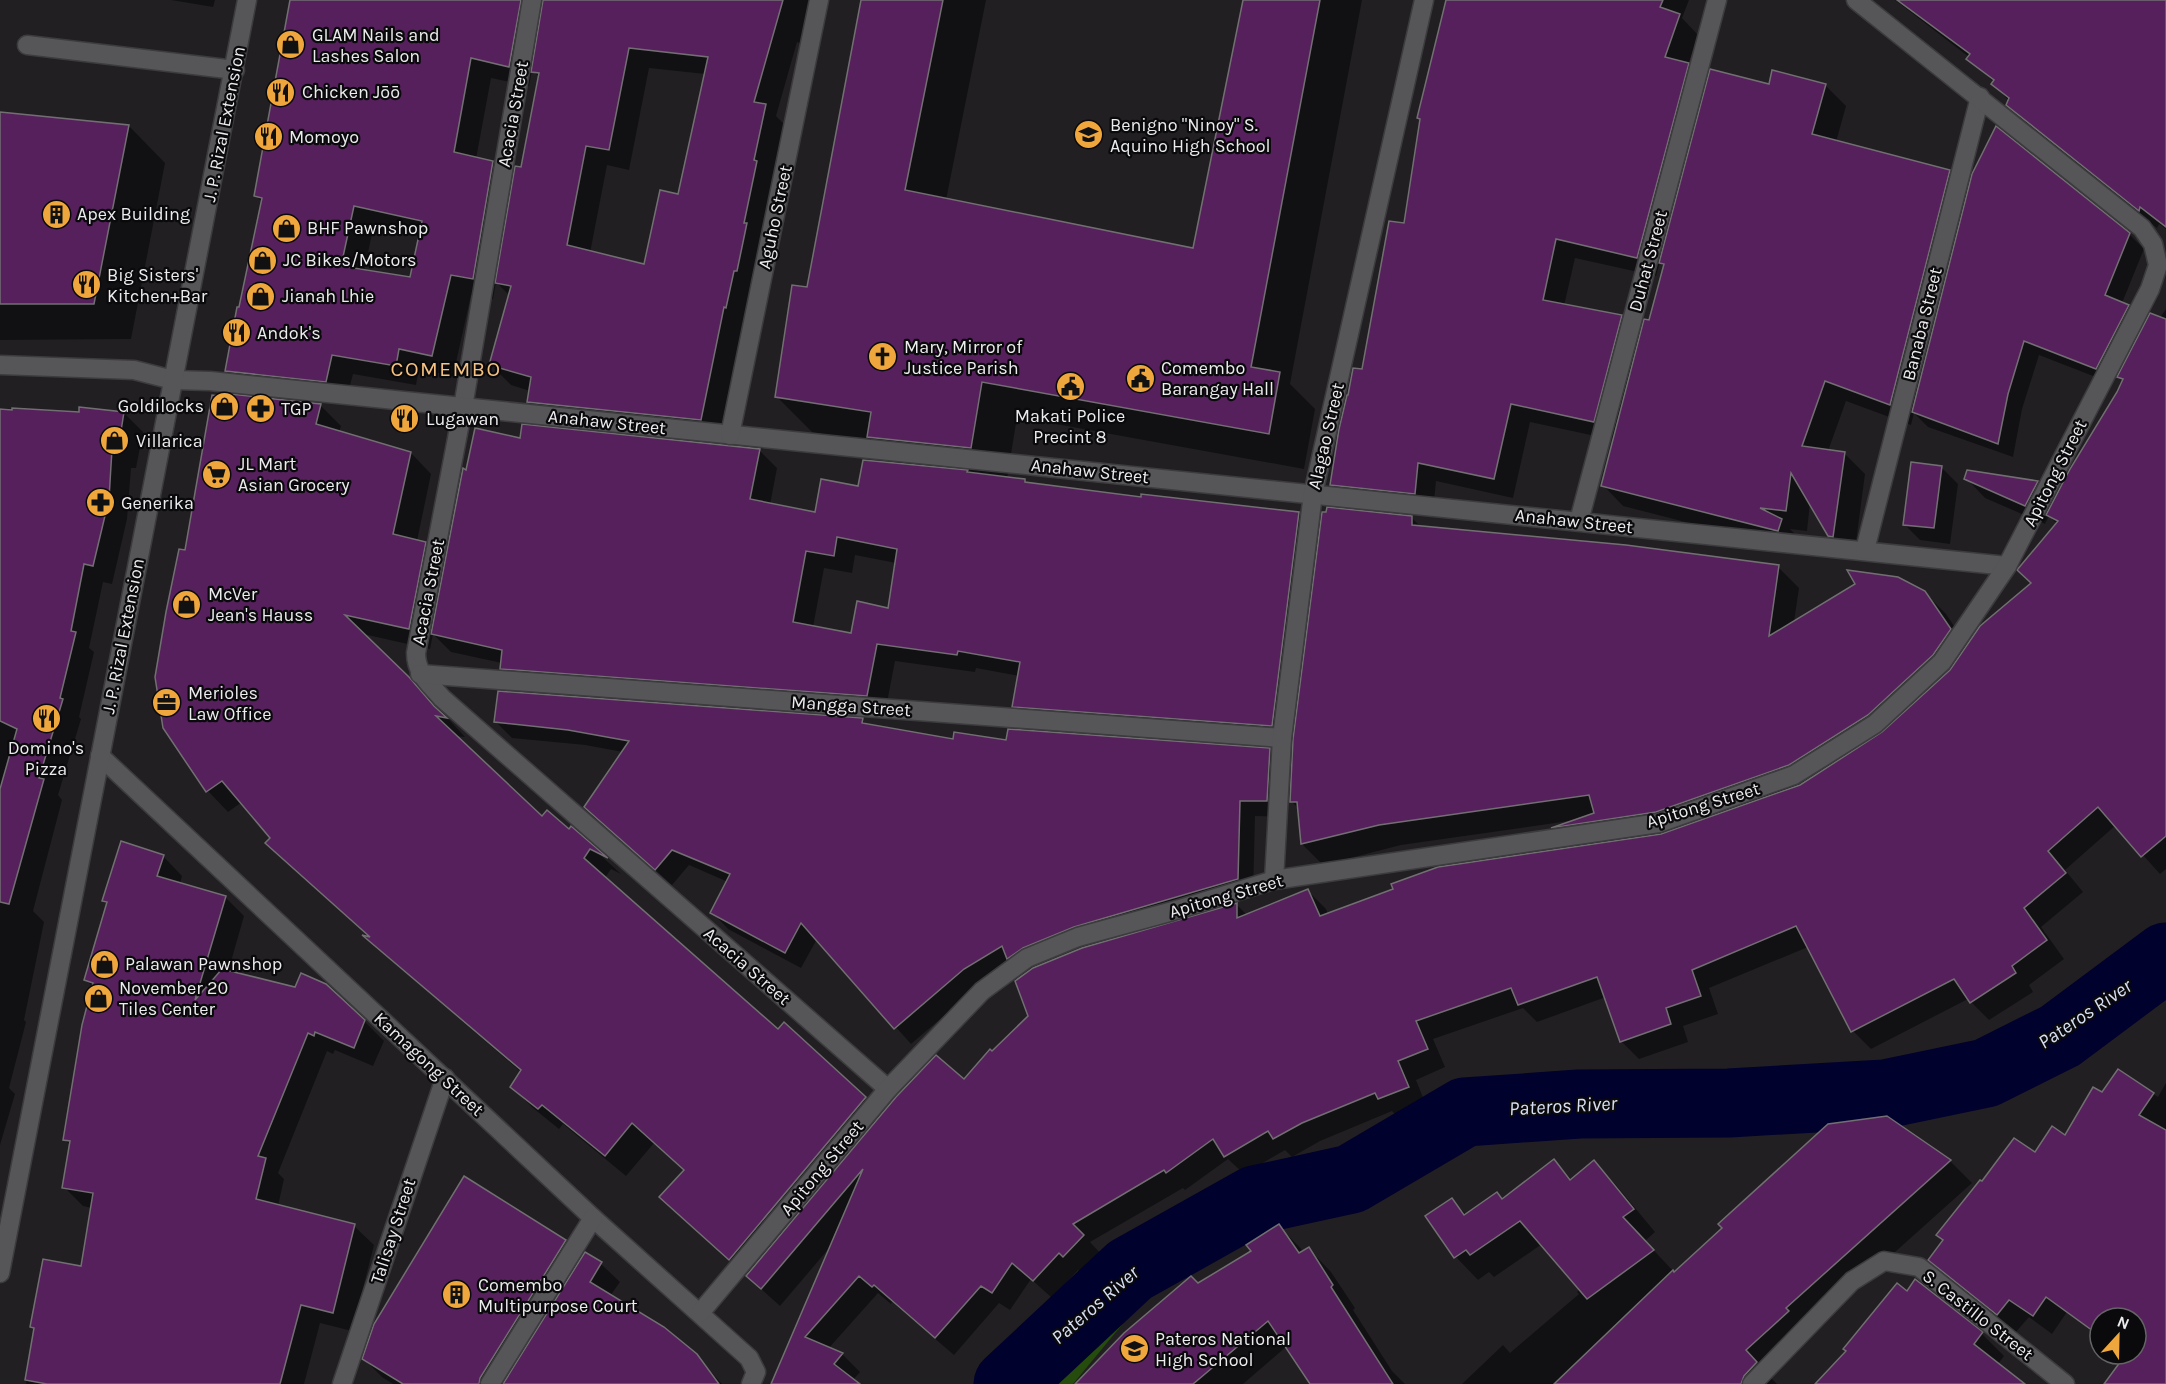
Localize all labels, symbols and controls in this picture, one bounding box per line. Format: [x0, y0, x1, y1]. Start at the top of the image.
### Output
place label: GLAM Nails and Lashes Salon [312, 24, 440, 67]
shop icon: GLAM Nails and Lashes Salon [275, 29, 307, 61]
street label: J. P. Rizal Extension [198, 44, 250, 204]
street label: Acacia Street [493, 59, 533, 169]
restaurant icon: Chicken Jōō [265, 76, 297, 108]
place label: Chicken Jōō [302, 81, 400, 103]
place label: Benigno "Ninoy" S. Aquino High School [1110, 114, 1271, 157]
school or university icon: Benigno "Ninoy" S. Aquino High School [1073, 119, 1105, 151]
restaurant icon: Momoyo [252, 121, 284, 153]
place label: Momoyo [289, 126, 359, 148]
street label: Aguho Street [753, 163, 797, 271]
building icon: Apex Building [40, 198, 72, 230]
place label: Apex Building [77, 203, 190, 225]
street label: Duhat Street [1624, 208, 1672, 314]
shop icon: BHF Pawnshop [270, 212, 302, 244]
place label: BHF Pawnshop [307, 217, 428, 239]
shop icon: JC Bikes/Motors [246, 244, 278, 276]
place label: JC Bikes/Motors [283, 249, 416, 271]
place label: Big Sisters' Kitchen+Bar [107, 264, 208, 307]
street label: Banaba Street [1897, 265, 1947, 383]
restaurant icon: Big Sisters' Kitchen+Bar [70, 269, 102, 301]
shop icon: Jianah Lhie [245, 280, 277, 312]
place label: Jianah Lhie [282, 285, 374, 307]
restaurant icon: Andok's [220, 317, 252, 349]
place label: Andok's [257, 322, 321, 344]
place label: Mary, Mirror of Justice Parish [904, 336, 1023, 379]
church icon: Mary, Mirror of Justice Parish [867, 341, 899, 373]
district label: COMEMBO [391, 357, 501, 381]
place label: Comembo Barangay Hall [1161, 357, 1274, 400]
public building icon: Comembo Barangay Hall [1124, 362, 1156, 394]
public building icon: Makati Police Precint 8 [1054, 371, 1086, 403]
street label: Alagao Street [1303, 380, 1349, 492]
shop icon: Goldilocks [209, 390, 241, 422]
pharmacy icon: TGP [244, 393, 276, 425]
place label: Goldilocks [118, 395, 204, 417]
place label: TGP [281, 398, 312, 420]
restaurant icon: Lugawan [389, 403, 421, 435]
street label: Anahaw Street [547, 405, 667, 439]
place label: Makati Police Precint 8 [1015, 405, 1125, 448]
place label: Lugawan [426, 408, 499, 430]
street label: Apitong Street [2019, 415, 2092, 530]
shop icon: Villarica [99, 425, 131, 457]
place label: Villarica [136, 430, 203, 452]
place label: JL Mart Asian Grocery [238, 453, 350, 496]
street label: Anahaw Street [1030, 454, 1150, 488]
supermarket icon: JL Mart Asian Grocery [201, 458, 233, 490]
pharmacy icon: Generika [84, 487, 116, 519]
place label: Generika [121, 492, 194, 514]
street label: Anahaw Street [1514, 504, 1634, 538]
street label: Acacia Street [407, 537, 449, 647]
street label: J. P. Rizal Extension [97, 556, 149, 716]
place label: McVer Jean's Hauss [208, 583, 313, 626]
shop icon: McVer Jean's Hauss [171, 588, 203, 620]
place label: Merioles Law Office [188, 682, 272, 725]
office icon: Merioles Law Office [151, 687, 183, 719]
street label: Mangga Street [790, 691, 912, 721]
restaurant icon: Domino's Pizza [30, 703, 62, 735]
place label: Domino's Pizza [8, 737, 84, 780]
street label: Apitong Street [1644, 777, 1763, 833]
street label: Apitong Street [1166, 869, 1286, 923]
street label: Acacia Street [699, 922, 795, 1010]
shop icon: Palawan Pawnshop [88, 948, 120, 980]
place label: Palawan Pawnshop [125, 953, 282, 975]
water label: Pateros River [2034, 974, 2137, 1054]
place label: November 20 Tiles Center [119, 977, 228, 1020]
shop icon: November 20 Tiles Center [82, 982, 114, 1014]
street label: Kamagong Street [369, 1007, 489, 1121]
water label: Pateros River [1508, 1092, 1619, 1120]
street label: Apitong Street [776, 1116, 868, 1220]
street label: Talisay Street [366, 1175, 420, 1286]
water label: Pateros River [1047, 1260, 1144, 1349]
street label: S. Castillo Street [1918, 1265, 2038, 1365]
place label: Comembo Multipurpose Court [478, 1274, 638, 1317]
building icon: Comembo Multipurpose Court [441, 1279, 473, 1311]
north arrow [2088, 1306, 2148, 1366]
text: N [2115, 1312, 2132, 1334]
place label: Pateros National High School [1155, 1328, 1291, 1371]
school or university icon: Pateros National High School [1118, 1333, 1150, 1365]

